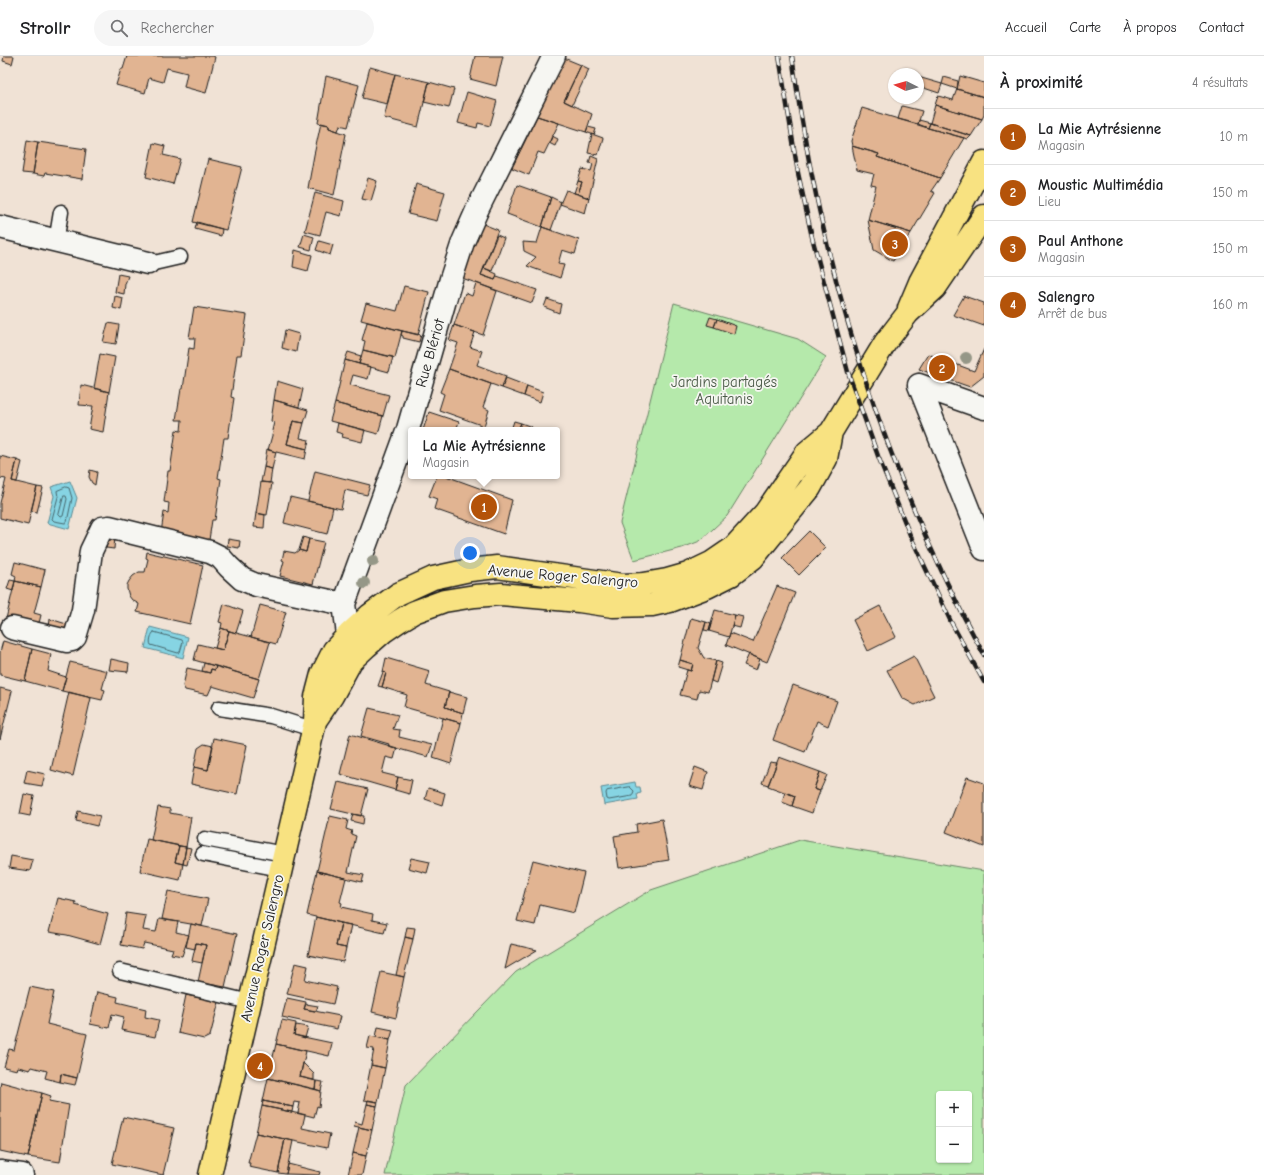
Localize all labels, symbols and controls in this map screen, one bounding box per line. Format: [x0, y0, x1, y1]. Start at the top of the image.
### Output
search box [94, 10, 374, 46]
text: Strollr [20, 17, 70, 39]
icon: search [108, 17, 130, 39]
text: Rechercher [140, 19, 214, 37]
text: Accueil [1005, 19, 1047, 36]
text: Carte [1069, 19, 1101, 36]
text: À propos [1123, 19, 1177, 36]
text: Contact [1199, 19, 1244, 36]
north arrow [888, 68, 924, 104]
text: À proximité [1000, 73, 1083, 92]
text: 4 résultats [1192, 75, 1248, 90]
text: La Mie Aytrésienne [1038, 120, 1161, 138]
text: 1 [1010, 129, 1016, 144]
text: 10 m [1220, 129, 1248, 144]
text: Magasin [1038, 138, 1085, 153]
text: Moustic Multimédia [1038, 176, 1163, 194]
text: 2 [1010, 185, 1016, 200]
text: 150 m [1213, 185, 1248, 200]
text: Lieu [1038, 194, 1061, 209]
pin: 3 [882, 229, 908, 259]
text: Paul Anthone [1038, 232, 1123, 250]
text: 3 [1010, 241, 1016, 256]
text: 150 m [1213, 241, 1248, 256]
text: Magasin [1038, 250, 1085, 265]
text: Salengro [1038, 288, 1095, 306]
text: 4 [1010, 297, 1016, 312]
text: 160 m [1213, 297, 1248, 312]
text: Arrêt de bus [1038, 306, 1107, 321]
street label: Rue Blériot [412, 316, 449, 389]
pin: 2 [929, 353, 955, 383]
park label: Jardins partagés Aquitanis [671, 373, 777, 408]
popup [408, 427, 560, 479]
text: La Mie Aytrésienne [422, 437, 546, 455]
text: Magasin [422, 455, 469, 470]
pin: 1 [471, 492, 497, 522]
your location [460, 543, 480, 563]
street label: Avenue Roger Salengro [487, 560, 639, 592]
street label: Avenue Roger Salengro [236, 873, 288, 1023]
pin: 4 [247, 1051, 273, 1081]
map controls [936, 1091, 972, 1163]
button: + [936, 1091, 972, 1127]
button: − [936, 1127, 972, 1163]

